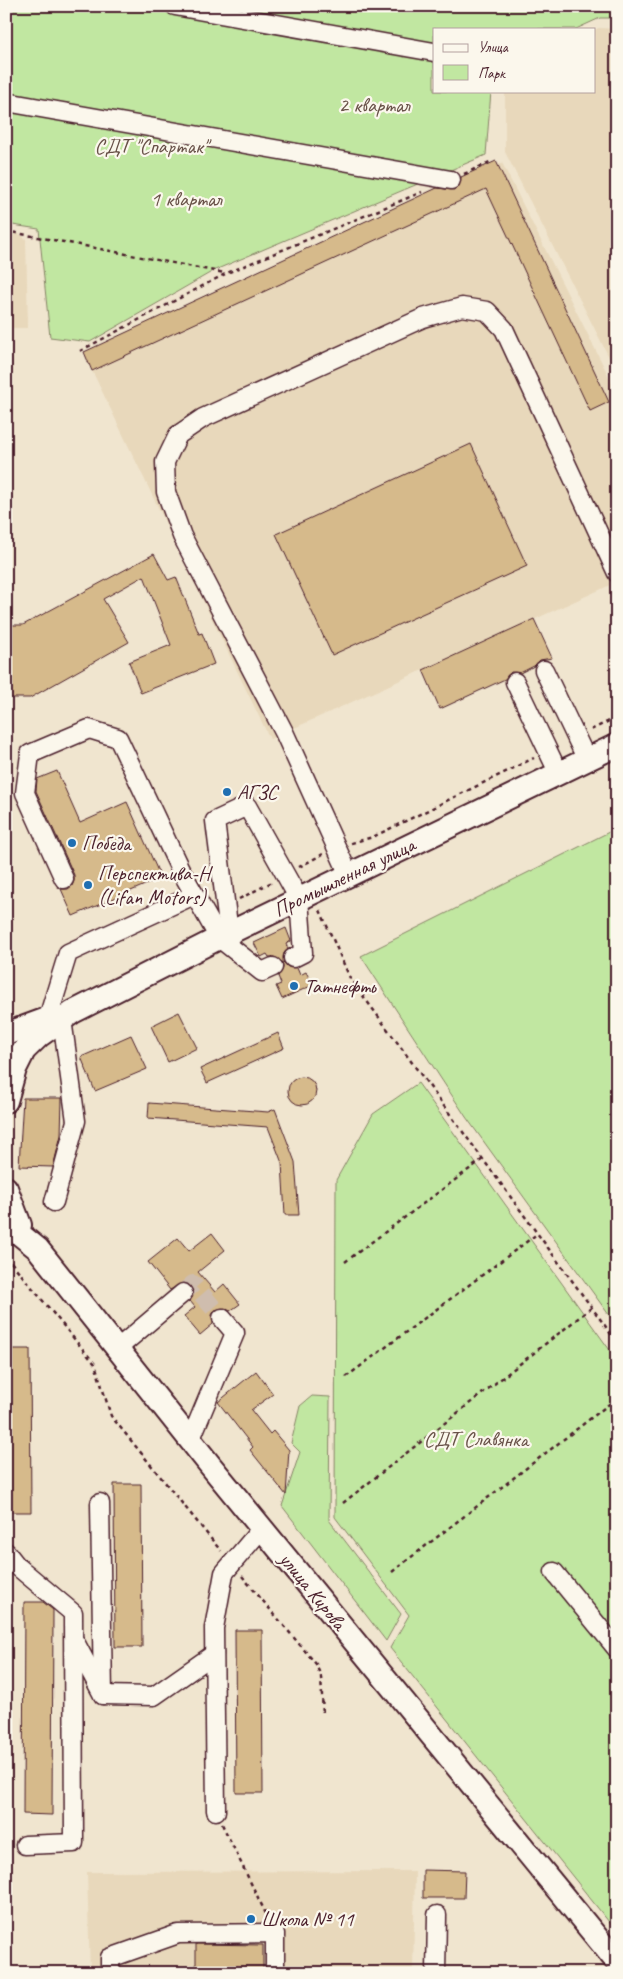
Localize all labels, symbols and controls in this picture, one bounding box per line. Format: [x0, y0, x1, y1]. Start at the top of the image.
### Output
legend [433, 28, 596, 92]
text: Улица [478, 38, 509, 57]
text: Парк [478, 64, 506, 83]
park label: 2 квартал [339, 92, 411, 118]
park label: СДТ "Спартак" [94, 133, 212, 159]
park label: 1 квартал [151, 186, 223, 212]
place label: АГЗС [237, 779, 280, 805]
marker: АГЗС [221, 786, 233, 798]
place label: Победа [82, 830, 133, 856]
street label: Промышленная улица [269, 830, 421, 923]
marker: Победа [66, 837, 78, 849]
place label: Перспектива-Н (Lifan Motors) [98, 860, 213, 910]
marker: Перспектива-Н (Lifan Motors) [82, 879, 94, 891]
place label: Татнефть [304, 973, 377, 999]
marker: Татнефть [288, 980, 300, 992]
park label: СДТ Славянка [424, 1426, 531, 1452]
street label: улица Кирова [272, 1545, 354, 1637]
place label: Школа № 11 [261, 1906, 355, 1932]
marker: Школа № 11 [245, 1913, 257, 1925]

